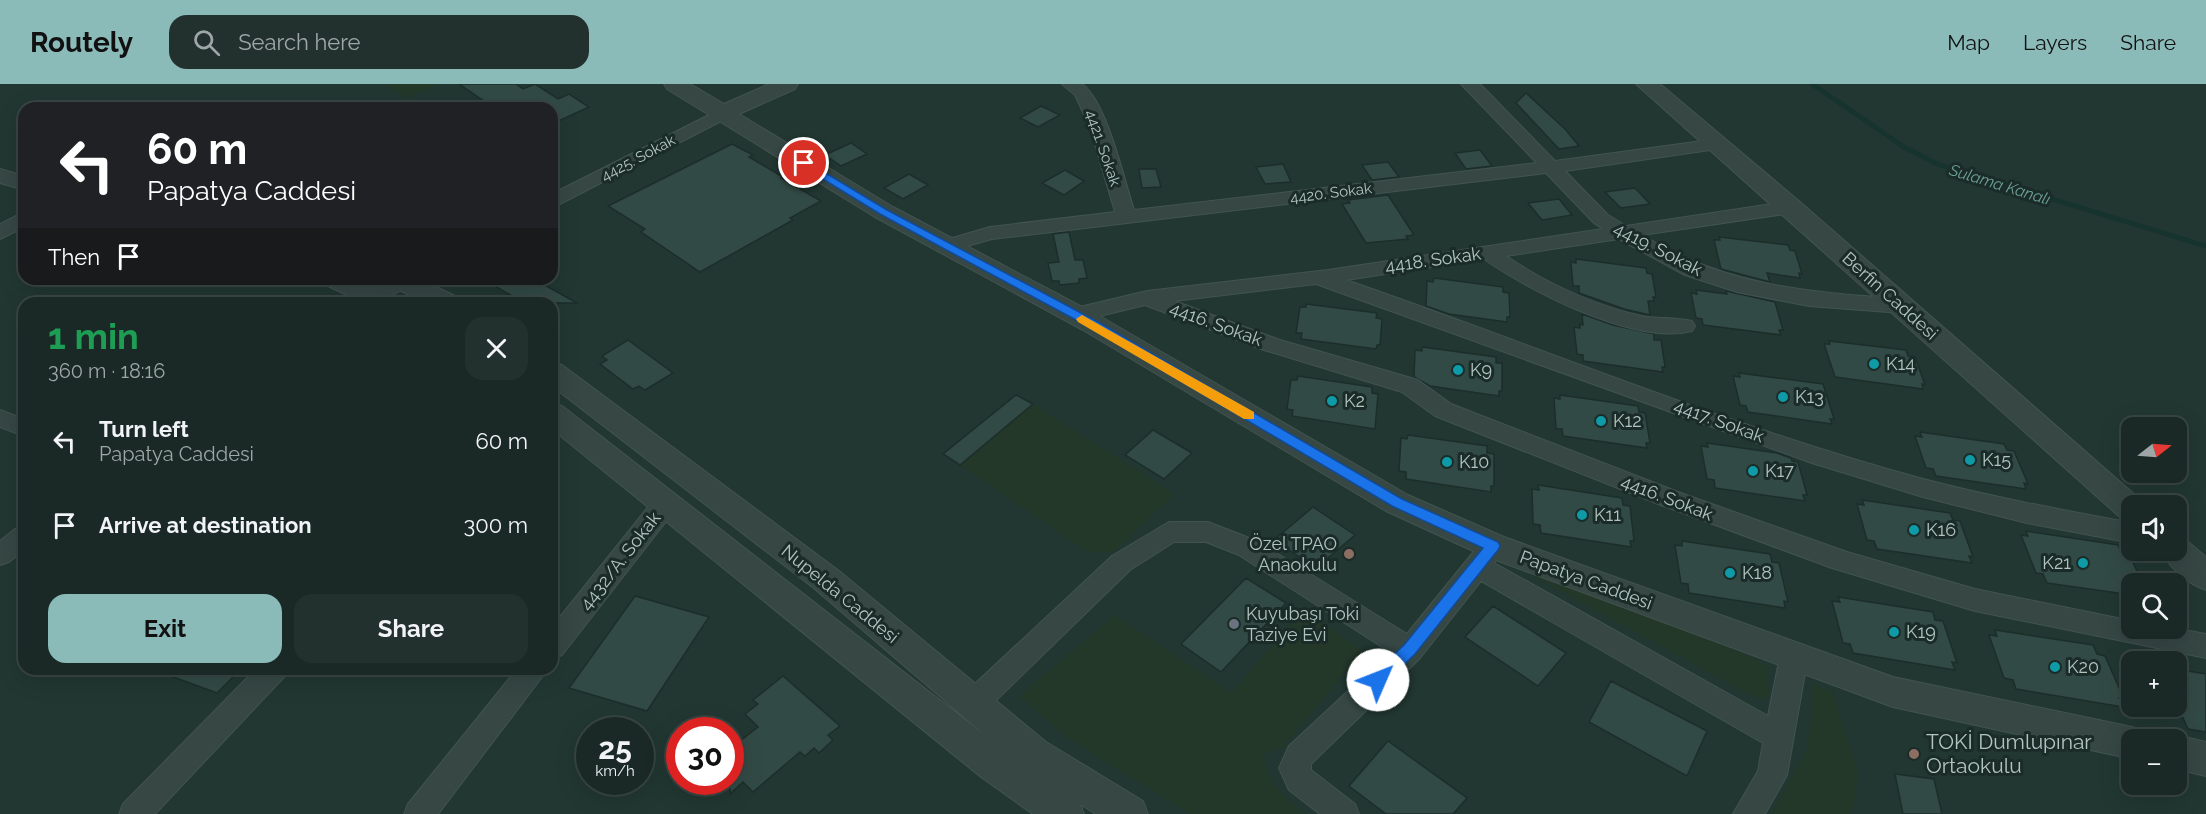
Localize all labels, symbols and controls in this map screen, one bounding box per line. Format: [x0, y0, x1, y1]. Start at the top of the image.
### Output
search box [169, 15, 589, 69]
text: Routely [30, 26, 133, 59]
icon: search [190, 26, 223, 59]
text: Search here [238, 29, 360, 55]
text: Map [1947, 30, 1990, 55]
text: Layers [2023, 30, 2087, 55]
text: Share [2120, 30, 2176, 55]
street label: 4421. Sokak [1082, 108, 1124, 188]
text: 60 m [147, 125, 247, 174]
icon: left [48, 126, 126, 204]
street label: 4425. Sokak [598, 131, 678, 185]
pin [778, 137, 829, 188]
icon: arrive [787, 146, 820, 179]
water label: Sulama Kanalı [1946, 160, 2053, 209]
text: Papatya Caddesi [147, 175, 356, 206]
street label: 4420. Sokak [1289, 179, 1373, 207]
street label: 4419. Sokak [1611, 217, 1706, 280]
icon: arrive [112, 240, 145, 273]
street label: 4418. Sokak [1384, 242, 1483, 277]
text: Then [48, 244, 100, 270]
street label: Berfin Caddesi [1838, 247, 1942, 344]
street label: 4416. Sokak [1167, 297, 1266, 350]
text: 1 min [48, 315, 139, 357]
button: close [465, 317, 528, 380]
place label: K14 [1886, 353, 1915, 374]
marker: K14 [1867, 357, 1881, 371]
text: 360 m · 18:16 [48, 359, 165, 383]
place label: K9 [1470, 359, 1492, 380]
marker: K9 [1451, 363, 1465, 377]
place label: K13 [1795, 386, 1824, 407]
place label: K2 [1344, 390, 1365, 411]
marker: K13 [1776, 390, 1790, 404]
marker: K2 [1325, 394, 1339, 408]
street label: 4417. Sokak [1671, 395, 1767, 447]
place label: K12 [1613, 410, 1642, 431]
marker: K12 [1594, 414, 1608, 428]
text: Turn left [99, 416, 189, 442]
north arrow [2121, 417, 2187, 483]
map controls [2121, 417, 2187, 795]
icon: left [48, 425, 81, 458]
text: 60 m [475, 428, 528, 454]
text: Papatya Caddesi [99, 442, 254, 466]
place label: K15 [1982, 449, 2011, 470]
place label: K10 [1459, 451, 1489, 472]
marker: K15 [1963, 453, 1977, 467]
marker: K10 [1440, 455, 1454, 469]
place label: K17 [1765, 460, 1794, 481]
marker: K17 [1746, 464, 1760, 478]
street label: 4416. Sokak [1618, 470, 1717, 525]
button: sound [2121, 495, 2187, 561]
place label: K11 [1594, 504, 1621, 525]
street label: 4432/A. Sokak [575, 507, 665, 614]
marker: K11 [1575, 508, 1589, 522]
icon: arrive [48, 509, 81, 542]
text: Arrive at destination [99, 512, 312, 538]
text: 300 m [463, 512, 528, 538]
place label: K16 [1926, 519, 1956, 540]
marker: K16 [1907, 523, 1921, 537]
place label: Özel TPAO Anaokulu [1249, 533, 1337, 575]
street label: Nupelda Caddesi [778, 540, 903, 647]
street label: Papatya Caddesi [1517, 546, 1655, 613]
marker: Özel TPAO Anaokulu [1342, 547, 1356, 561]
place label: K21 [2042, 552, 2071, 573]
marker: K21 [2076, 556, 2090, 570]
place label: K18 [1742, 562, 1772, 583]
marker: K18 [1723, 566, 1737, 580]
button: search [2121, 573, 2187, 639]
button: Exit [48, 594, 282, 663]
button: Share [294, 594, 528, 663]
place label: Kuyubaşı Toki Taziye Evi [1246, 603, 1359, 645]
marker: Kuyubaşı Toki Taziye Evi [1227, 617, 1241, 631]
place label: K19 [1906, 621, 1936, 642]
marker: K19 [1887, 625, 1901, 639]
position arrow [1346, 648, 1410, 712]
button: + [2121, 651, 2187, 717]
place label: K20 [2067, 656, 2099, 677]
marker: K20 [2048, 660, 2062, 674]
speed limit sign: 30 [666, 717, 744, 795]
place label: TOKİ Dumlupınar Ortaokulu [1926, 729, 2092, 778]
button: − [2121, 729, 2187, 795]
text: 25 [598, 731, 632, 766]
marker: TOKİ Dumlupınar Ortaokulu [1907, 747, 1921, 761]
text: km/h [595, 762, 635, 780]

